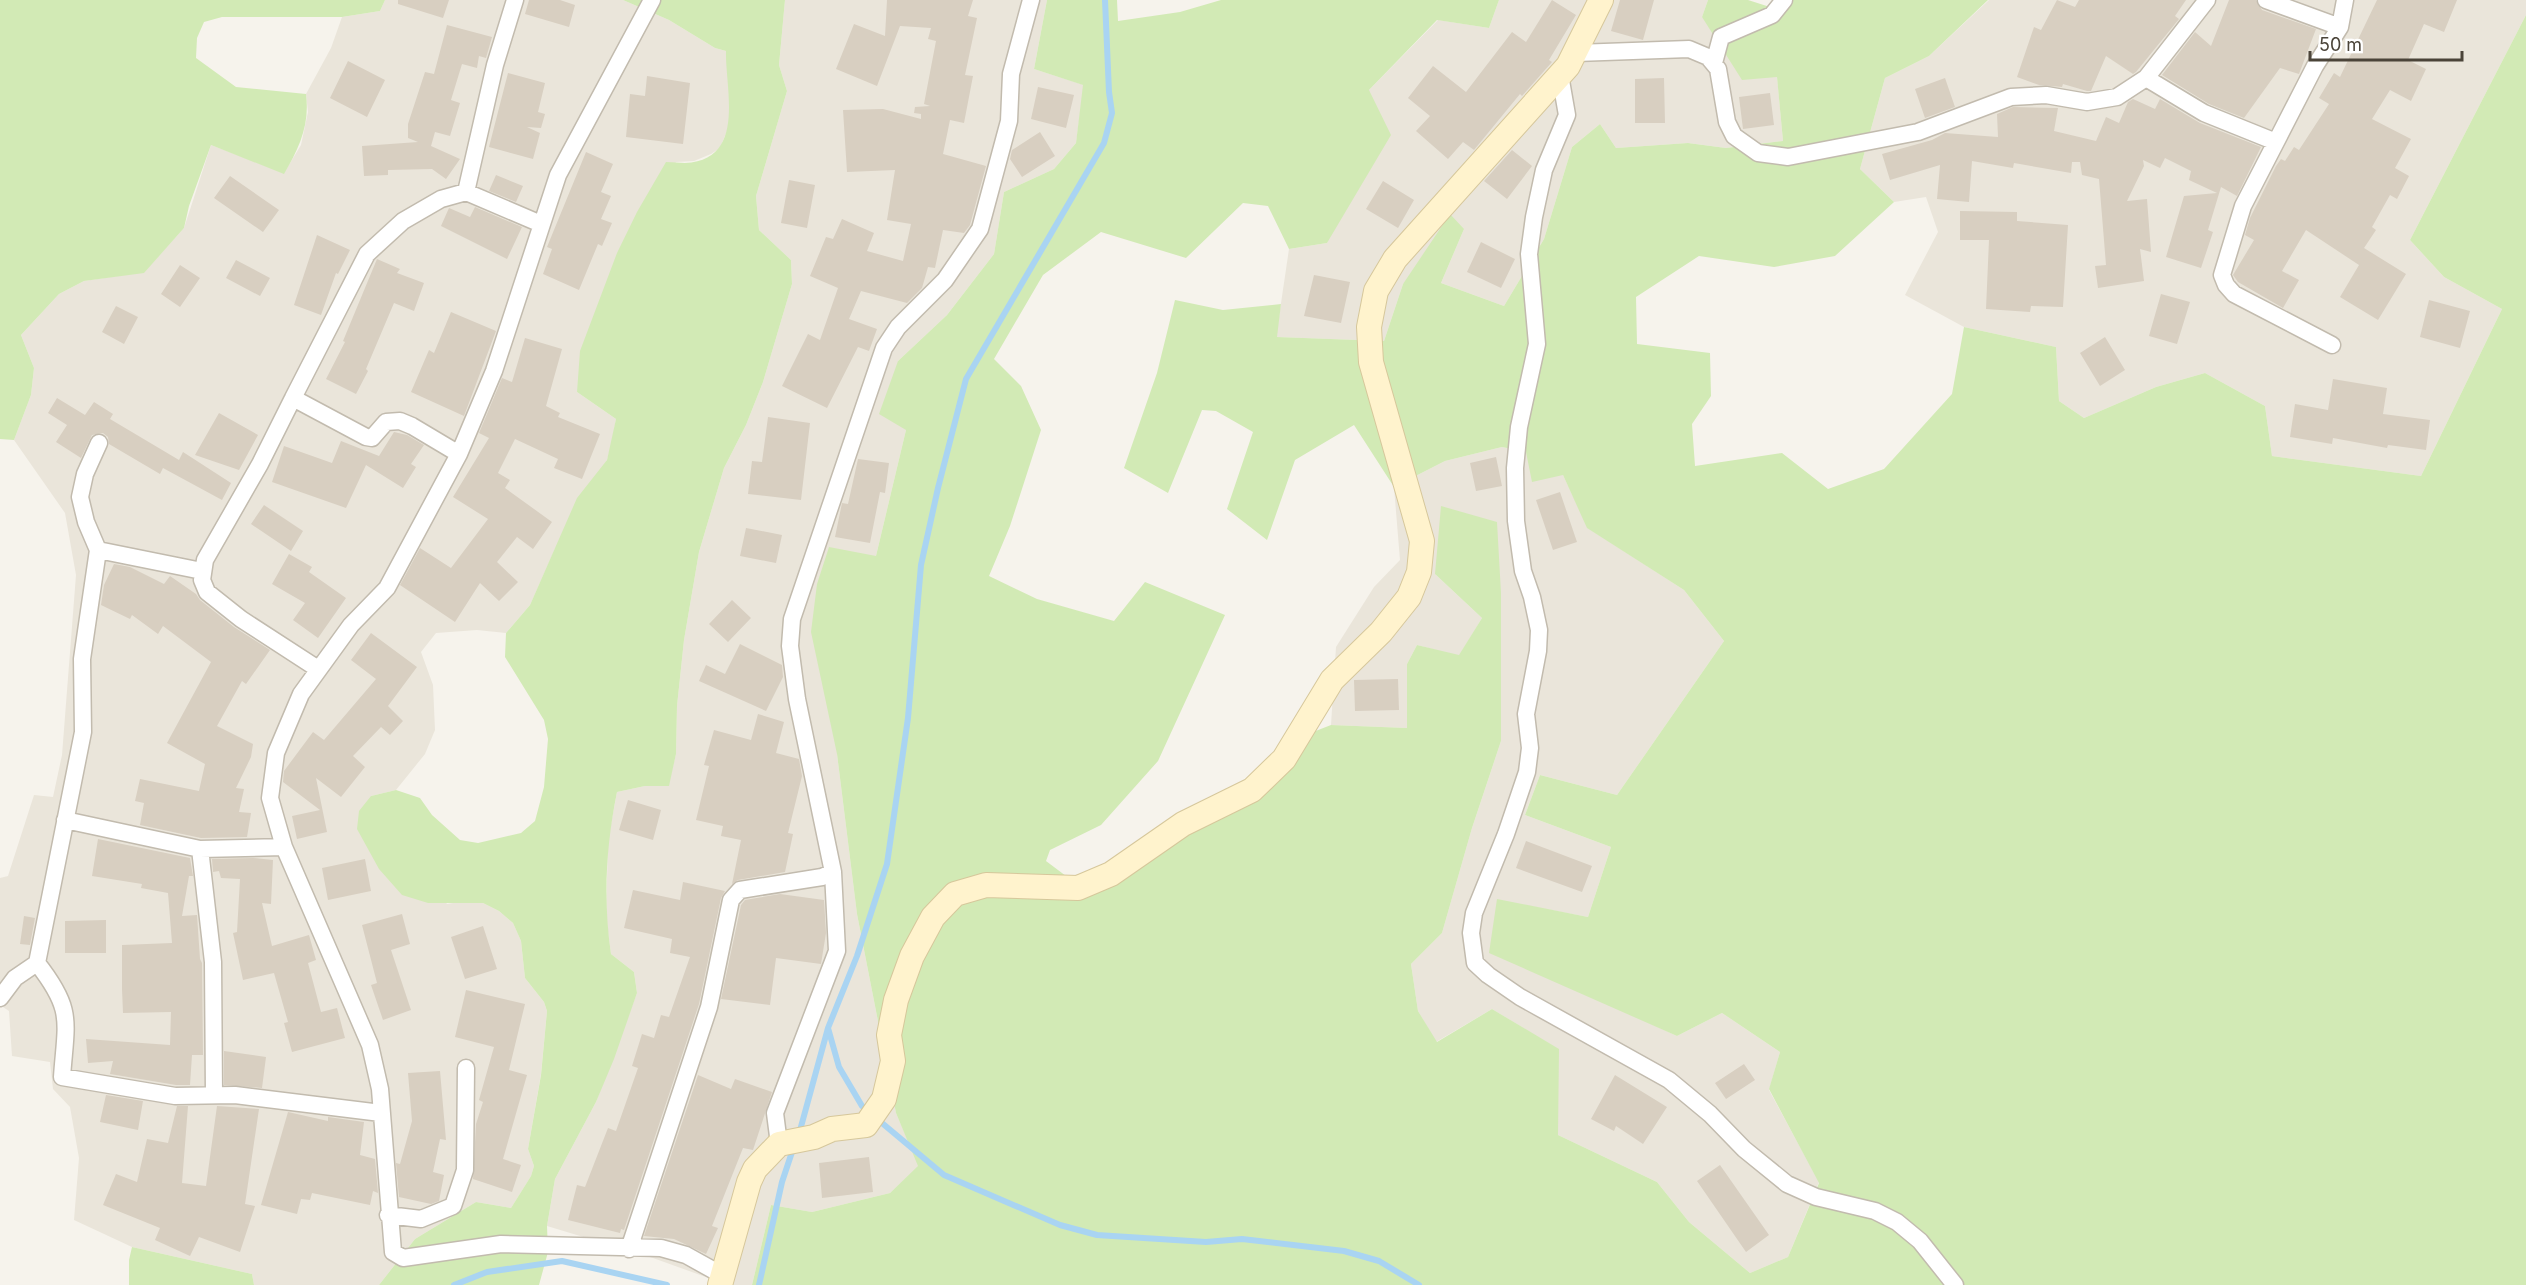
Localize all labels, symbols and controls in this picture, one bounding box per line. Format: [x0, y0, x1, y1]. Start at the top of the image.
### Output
scale bar [2310, 24, 2462, 62]
text: 50 m [2319, 34, 2362, 55]

